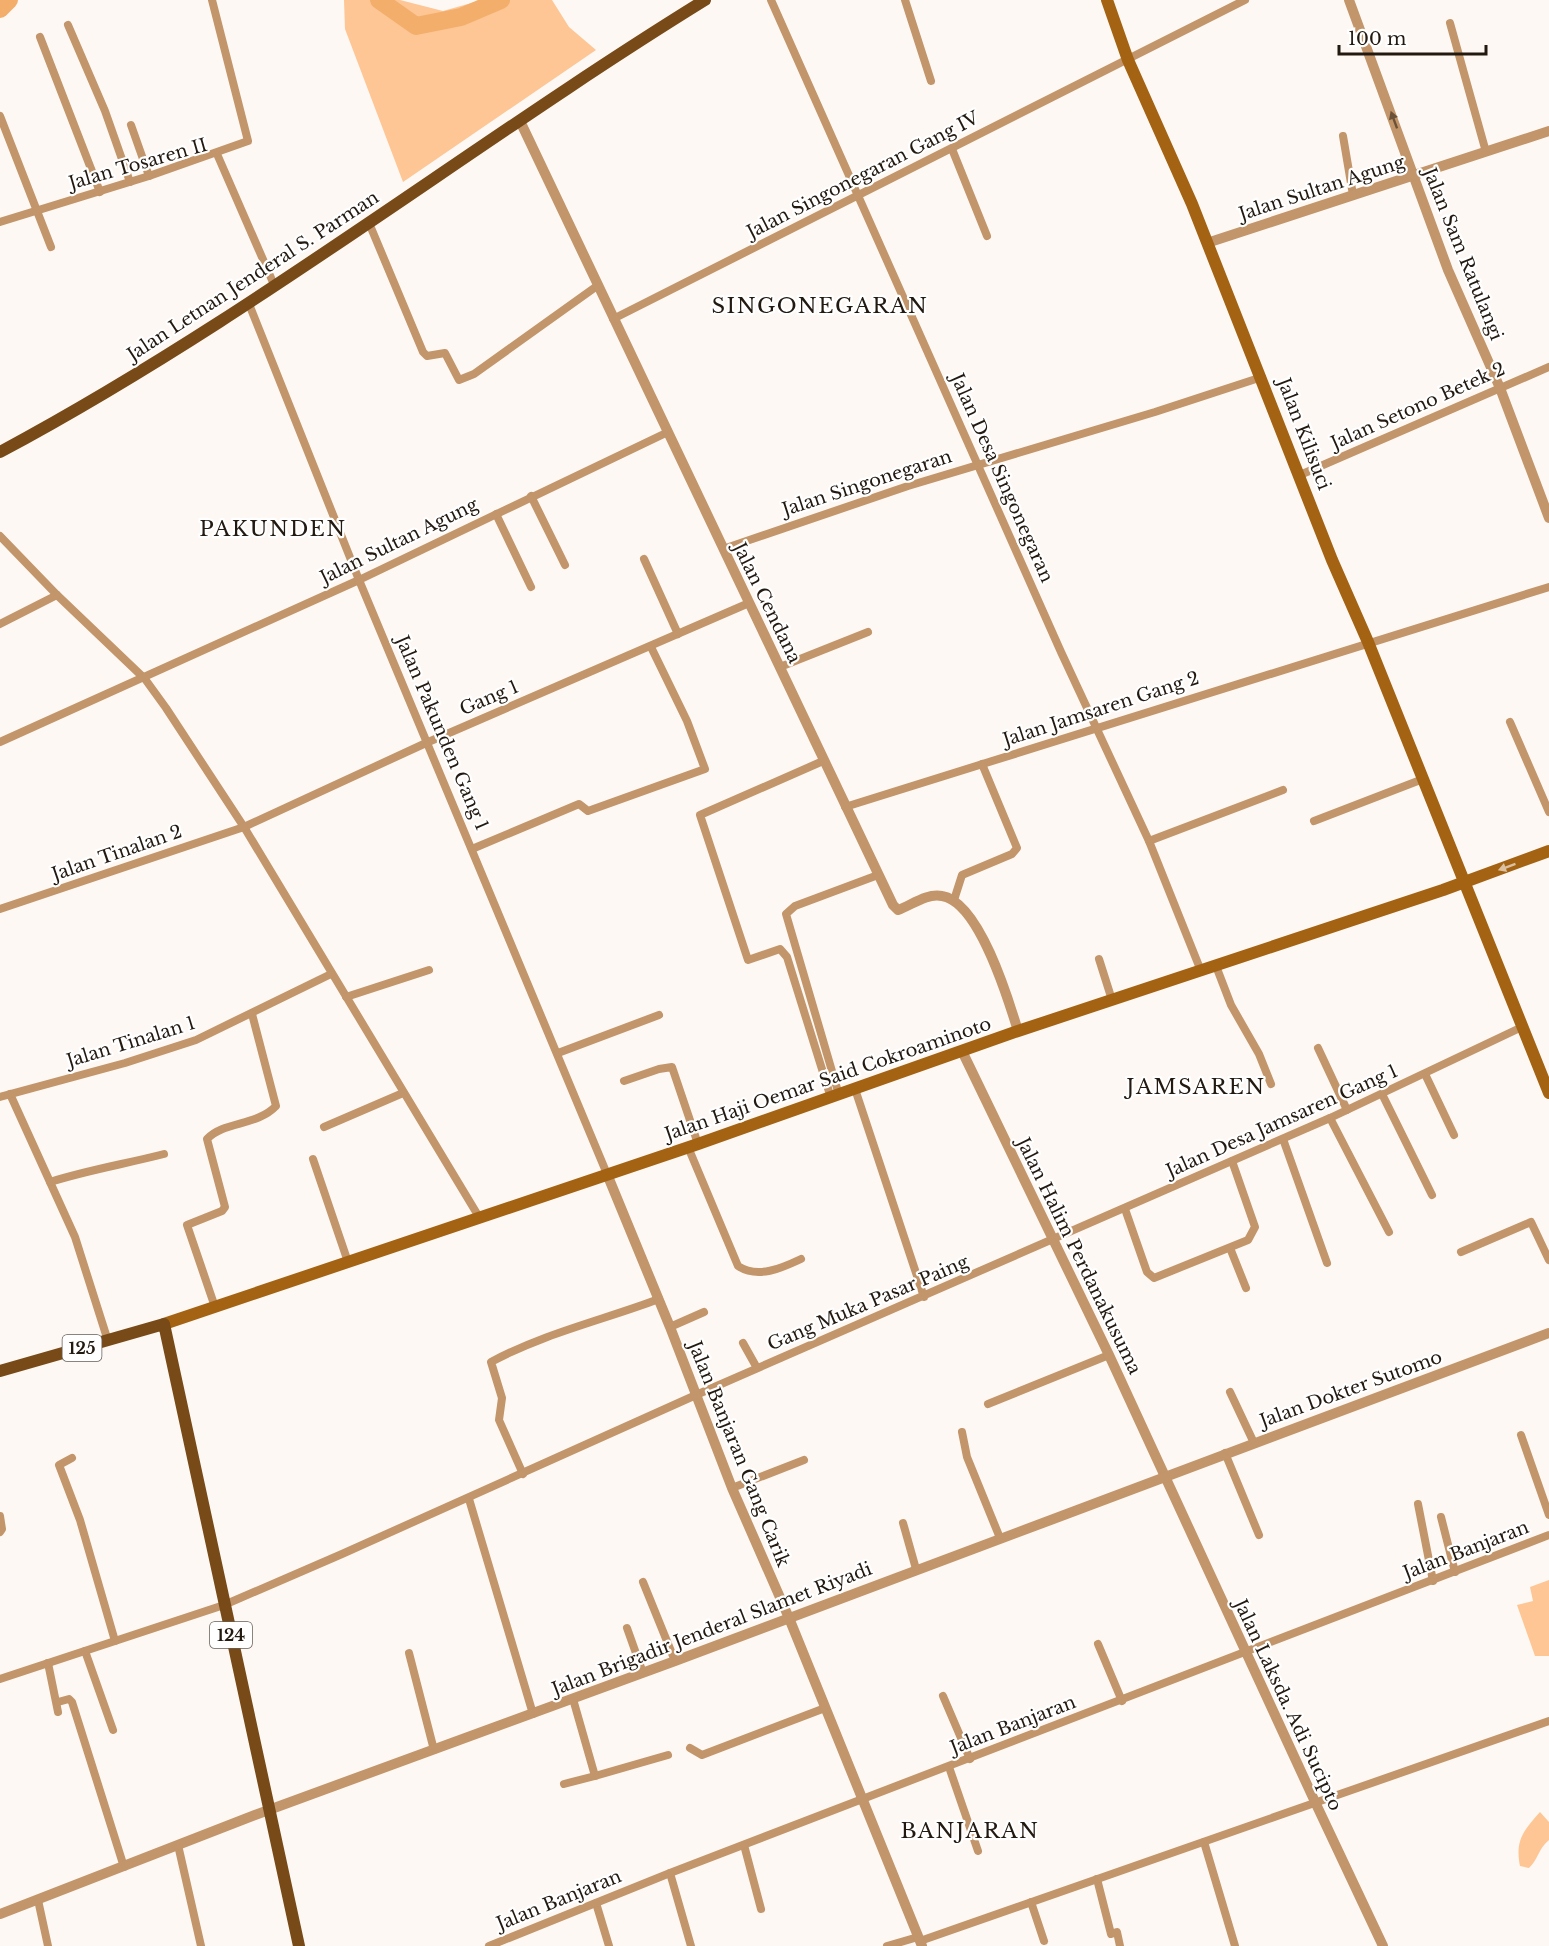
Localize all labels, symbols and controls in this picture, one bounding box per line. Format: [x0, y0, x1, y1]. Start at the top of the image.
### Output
scale bar [1339, 18, 1486, 56]
text: 100 m [1348, 28, 1406, 50]
street label: Jalan Singonegaran Gang IV [742, 106, 983, 244]
one-way arrow [1388, 110, 1398, 128]
street label: Jalan Tosaren II [64, 134, 210, 195]
street label: Jalan Sultan Agung [1234, 151, 1408, 226]
street label: Jalan Sam Ratulangi [1418, 163, 1508, 343]
street label: Jalan Letnan Jenderal S. Parman [121, 186, 383, 367]
district label: SINGONEGARAN [712, 293, 928, 319]
street label: Jalan Setono Betek 2 [1326, 358, 1508, 455]
street label: Jalan Desa Singonegaran [945, 368, 1058, 586]
street label: Jalan Kilisuci [1272, 373, 1335, 493]
street label: Jalan Singonegaran [778, 445, 955, 521]
street label: Jalan Sultan Agung [315, 493, 482, 590]
district label: PAKUNDEN [199, 516, 347, 542]
street label: Jalan Cendana [727, 537, 806, 667]
street label: Jalan Pakunden Gang 1 [390, 630, 493, 834]
street label: Jalan Jamsaren Gang 2 [998, 667, 1202, 752]
street label: Gang 1 [456, 676, 522, 720]
street label: Jalan Tinalan 2 [47, 820, 185, 886]
one-way arrow [1498, 862, 1516, 872]
street label: Jalan Tinalan 1 [62, 1012, 198, 1073]
street label: Jalan Haji Oemar Said Cokroaminoto [660, 1013, 994, 1146]
street label: Jalan Desa Jamsaren Gang 1 [1161, 1060, 1401, 1183]
district label: JAMSAREN [1123, 1074, 1266, 1100]
street label: Jalan Halim Perdanakusuma [1011, 1132, 1146, 1378]
street label: Gang Muka Pasar Paing [764, 1251, 972, 1355]
road number: 125 [62, 1335, 101, 1361]
street label: Jalan Banjaran Gang Carik [683, 1336, 794, 1570]
street label: Jalan Dokter Sutomo [1255, 1346, 1445, 1433]
street label: Jalan Banjaran [1398, 1516, 1532, 1585]
street label: Jalan Brigadir Jenderal Slamet Riyadi [547, 1558, 875, 1701]
street label: Jalan Laksda. Adi Sucipto [1228, 1594, 1347, 1814]
road number: 124 [210, 1622, 252, 1648]
street label: Jalan Banjaran [945, 1691, 1079, 1760]
district label: BANJARAN [901, 1818, 1039, 1844]
street label: Jalan Banjaran [492, 1865, 625, 1936]

